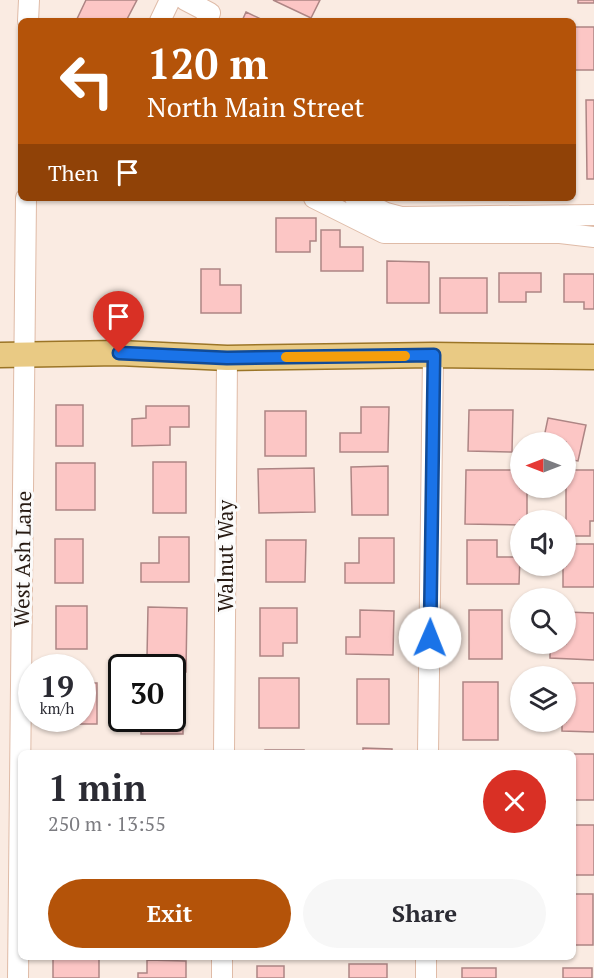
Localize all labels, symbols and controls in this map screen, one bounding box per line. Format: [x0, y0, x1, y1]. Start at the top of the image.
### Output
text: 120 m [147, 35, 268, 91]
icon: left [48, 42, 126, 120]
text: North Main Street [147, 89, 364, 125]
icon: arrive [111, 156, 144, 189]
text: Then [48, 158, 99, 187]
pin [93, 291, 144, 353]
icon: arrive [102, 300, 135, 333]
north arrow [510, 432, 576, 498]
map controls [510, 432, 576, 732]
street label: West Ash Lane [7, 491, 37, 627]
street label: Walnut Way [211, 500, 239, 612]
button: sound [510, 510, 576, 576]
button: search [510, 588, 576, 654]
position arrow [398, 606, 462, 670]
speed limit sign: 30 [108, 654, 186, 732]
text: 19 [40, 666, 74, 706]
button: layers [510, 666, 576, 732]
text: km/h [40, 698, 74, 718]
text: 1 min [48, 764, 146, 811]
button: close [483, 770, 546, 833]
text: 250 m · 13:55 [48, 810, 166, 837]
button: Exit [48, 879, 291, 948]
button: Share [303, 879, 546, 948]

